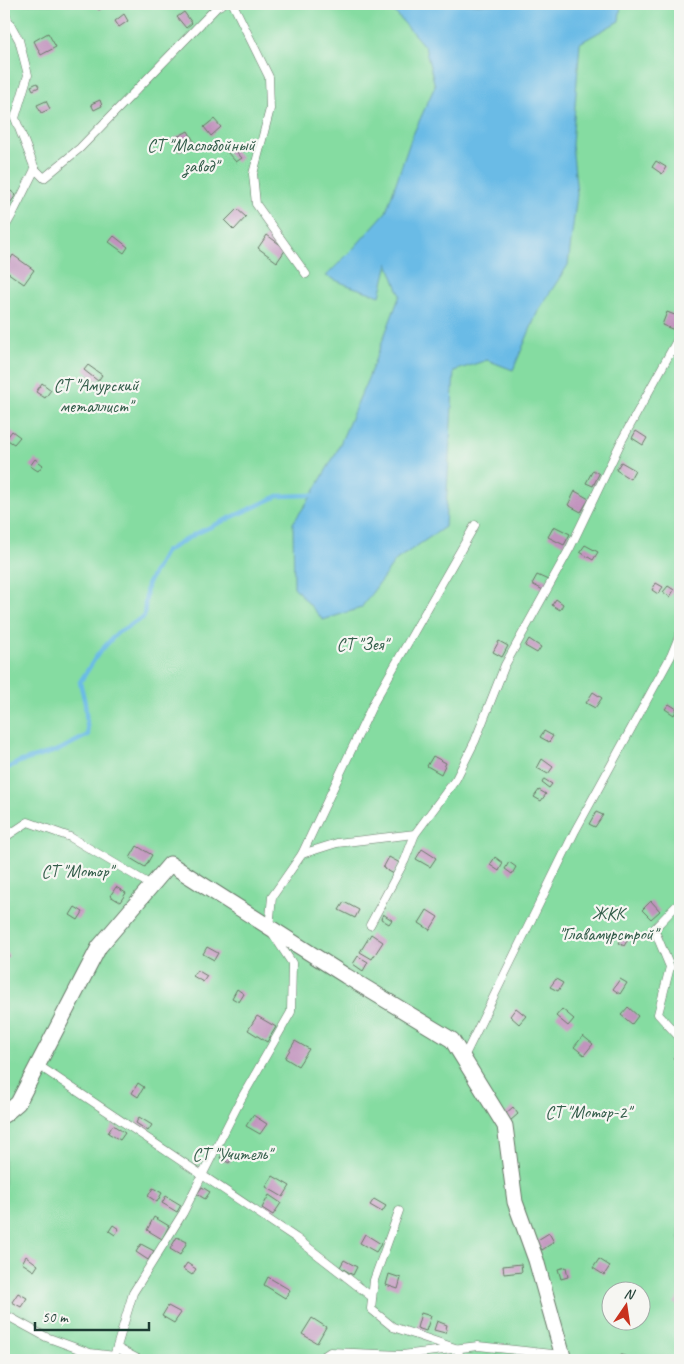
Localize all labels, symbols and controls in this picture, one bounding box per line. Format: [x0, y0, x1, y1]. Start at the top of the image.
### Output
park label: СТ "Маслобойный завод" [147, 134, 256, 178]
park label: СТ "Амурский металлист" [53, 374, 140, 417]
park label: СТ "Зея" [336, 633, 391, 655]
park label: СТ "Мотор" [41, 860, 116, 882]
park label: ЖКК "Главамурстрой" [559, 902, 661, 945]
park label: СТ "Мотор-2" [545, 1101, 634, 1123]
park label: СТ "Учитель" [192, 1143, 275, 1165]
north arrow [602, 1282, 652, 1332]
text: N [623, 1285, 637, 1304]
scale bar [35, 1299, 149, 1331]
text: 50 m [42, 1308, 69, 1327]

